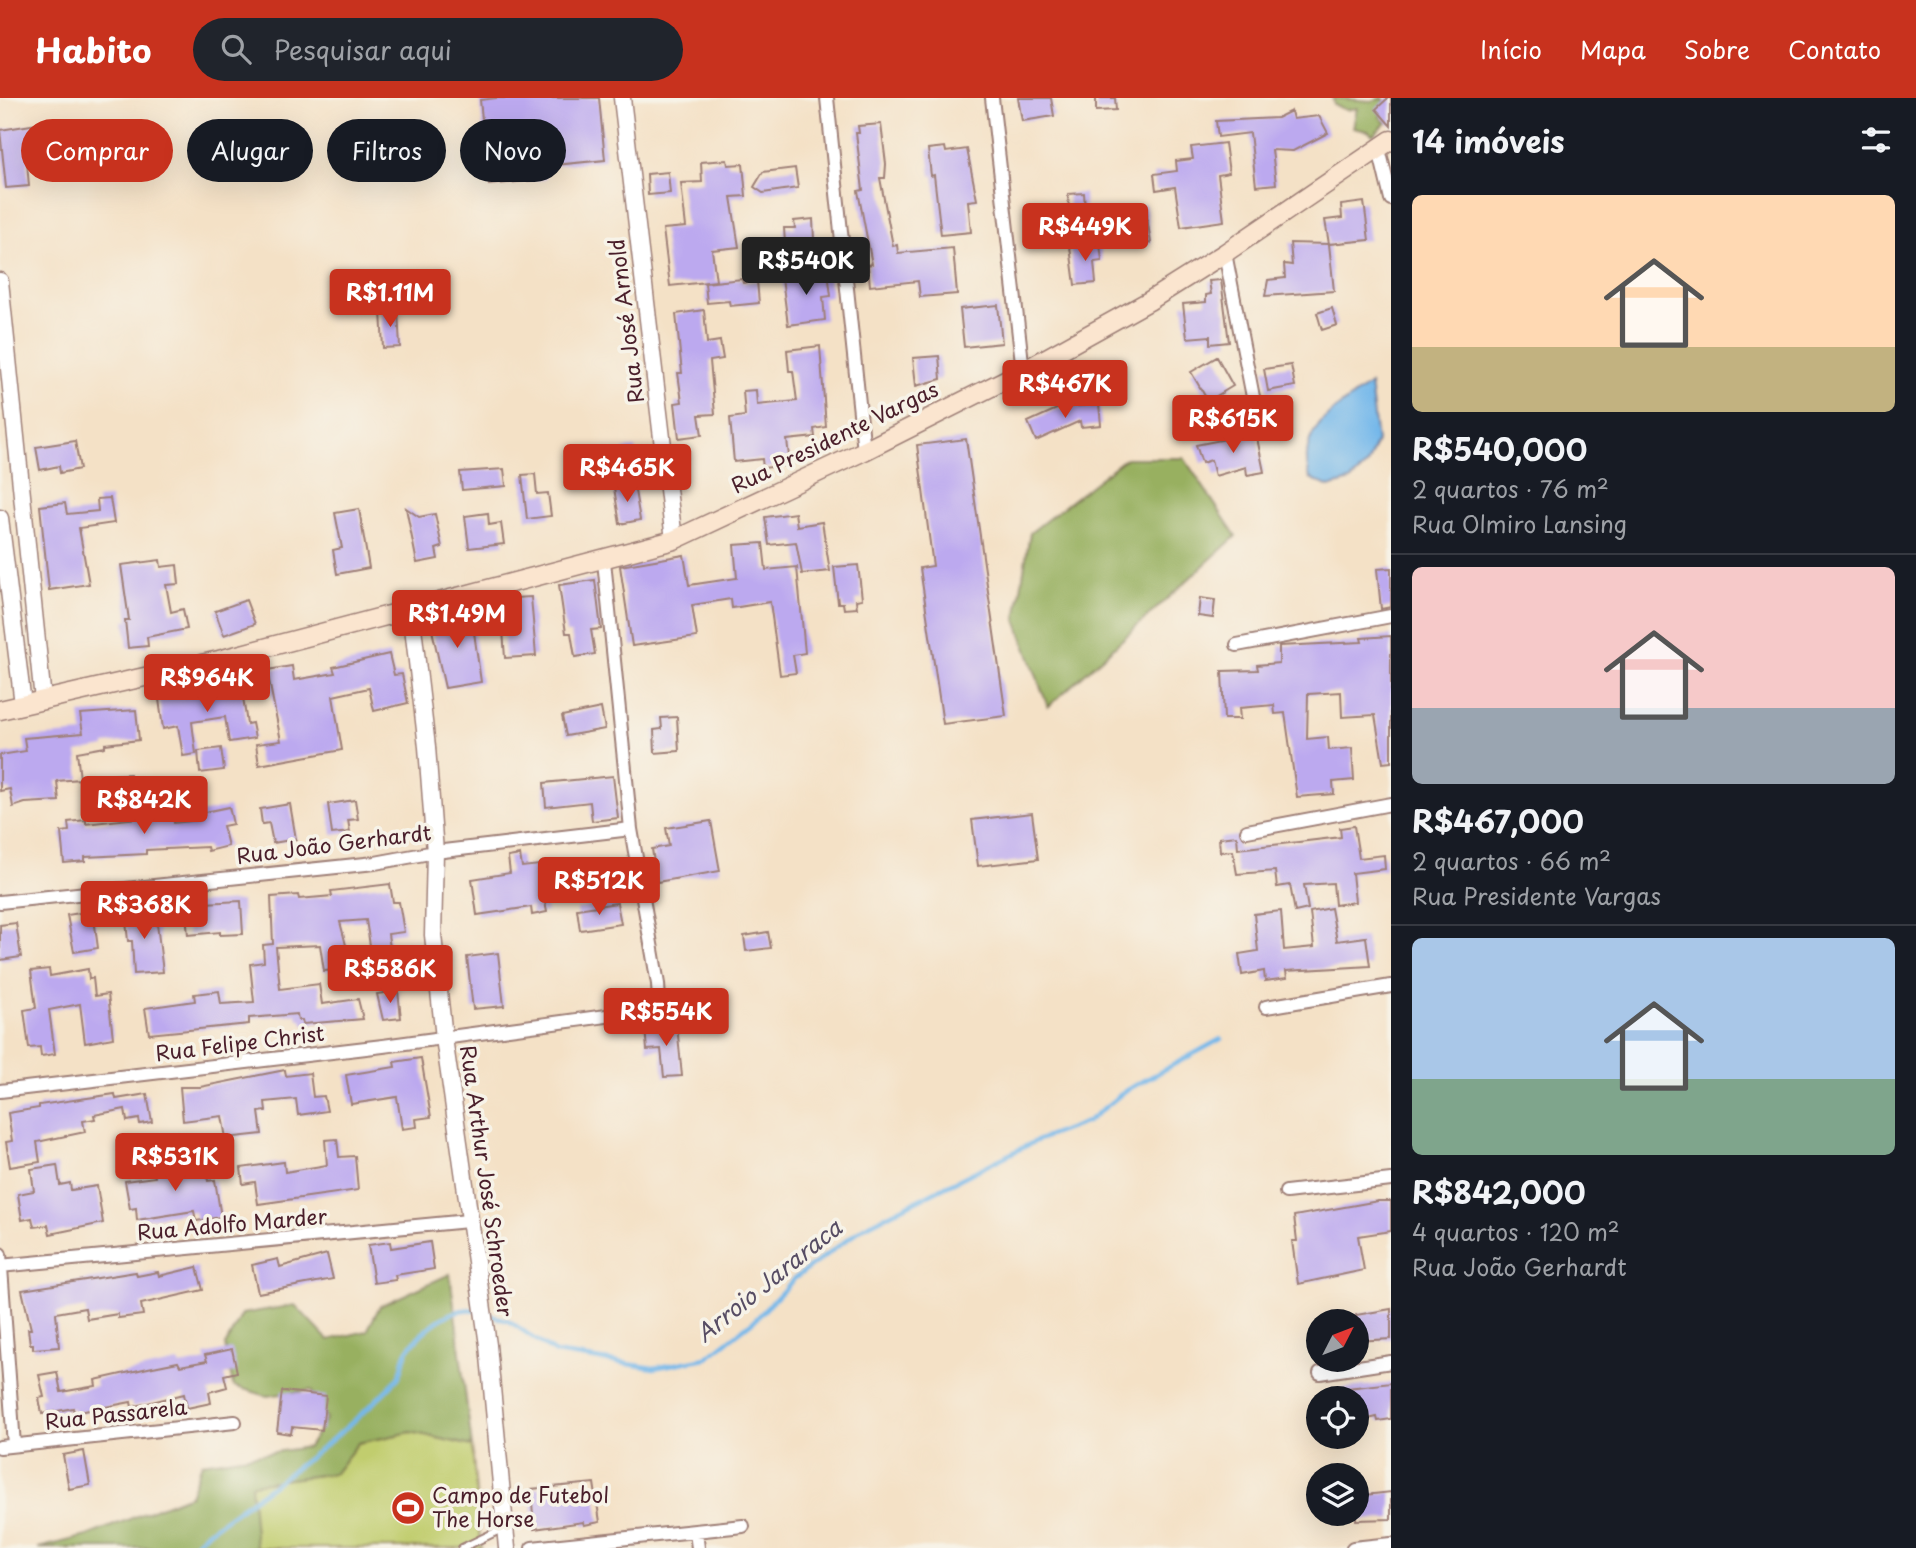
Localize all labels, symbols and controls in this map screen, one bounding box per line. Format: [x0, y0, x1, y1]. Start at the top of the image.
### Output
search box [193, 18, 683, 81]
text: Habito [35, 24, 151, 74]
icon: search [217, 30, 255, 68]
text: Pesquisar aqui [273, 30, 452, 69]
text: Início [1480, 31, 1542, 67]
text: Mapa [1580, 31, 1646, 67]
text: Sobre [1684, 31, 1750, 67]
text: Contato [1788, 31, 1881, 67]
text: 14 imóveis [1412, 118, 1565, 163]
chip: Comprar [21, 119, 173, 182]
chip: Alugar [187, 119, 313, 182]
chip: Filtros [327, 119, 446, 182]
chip: Novo [460, 119, 566, 182]
icon: filters [1857, 121, 1895, 159]
pin: R$449K [1028, 204, 1142, 263]
text: R$449K [1038, 208, 1132, 243]
street label: Rua José Arnold [599, 237, 651, 405]
pin: R$540K [749, 238, 863, 297]
icon: home [1591, 240, 1717, 366]
text: R$540K [758, 242, 854, 277]
pin: R$1.11M [325, 270, 455, 329]
text: R$1.11M [346, 274, 434, 309]
pin: R$467K [1008, 360, 1122, 420]
text: R$467K [1018, 365, 1112, 400]
street label: Rua Presidente Vargas [725, 372, 943, 500]
pin: R$615K [1176, 396, 1290, 455]
text: R$615K [1188, 400, 1278, 435]
text: R$540,000 [1412, 426, 1587, 471]
pin: R$465K [570, 444, 684, 504]
text: R$465K [579, 449, 675, 484]
text: 2 quartos · 76 m² [1412, 471, 1609, 506]
text: Rua Olmiro Lansing [1412, 506, 1627, 541]
pin: R$1.49M [392, 590, 522, 650]
text: R$1.49M [408, 595, 506, 630]
icon: home [1591, 612, 1717, 738]
pin: R$964K [150, 654, 264, 714]
text: R$964K [160, 659, 254, 694]
pin: R$842K [87, 776, 201, 836]
text: R$842K [97, 781, 191, 816]
text: R$467,000 [1412, 798, 1584, 843]
street label: Rua João Gerhardt [235, 815, 433, 871]
text: 2 quartos · 66 m² [1412, 843, 1611, 878]
pin: R$512K [542, 858, 656, 917]
text: R$512K [554, 862, 644, 897]
text: Rua Presidente Vargas [1412, 878, 1661, 913]
pin: R$368K [87, 882, 201, 941]
text: R$368K [97, 886, 191, 921]
pin: R$586K [333, 946, 447, 1005]
text: R$586K [344, 950, 436, 985]
icon: home [1591, 983, 1717, 1109]
pin: R$554K [609, 988, 723, 1048]
text: R$554K [620, 993, 712, 1028]
street label: Rua Felipe Christ [154, 1016, 326, 1068]
street label: Rua Arthur José Schroeder [453, 1043, 523, 1319]
pin: R$531K [118, 1134, 232, 1193]
text: R$531K [131, 1138, 219, 1173]
text: R$842,000 [1412, 1169, 1586, 1214]
street label: Rua Adolfo Marder [136, 1199, 329, 1247]
water label: Arroio Jararaca [688, 1209, 849, 1350]
text: 4 quartos · 120 m² [1412, 1214, 1620, 1249]
text: Rua João Gerhardt [1412, 1249, 1627, 1284]
north arrow [1306, 1309, 1368, 1372]
map controls [1306, 1309, 1369, 1526]
button: locate [1306, 1386, 1369, 1449]
street label: Rua Passarela [43, 1390, 188, 1436]
button: layers [1306, 1463, 1369, 1526]
place label: Campo de Futebol The Horse [432, 1478, 609, 1534]
sports icon: Campo de Futebol The Horse [389, 1489, 427, 1527]

